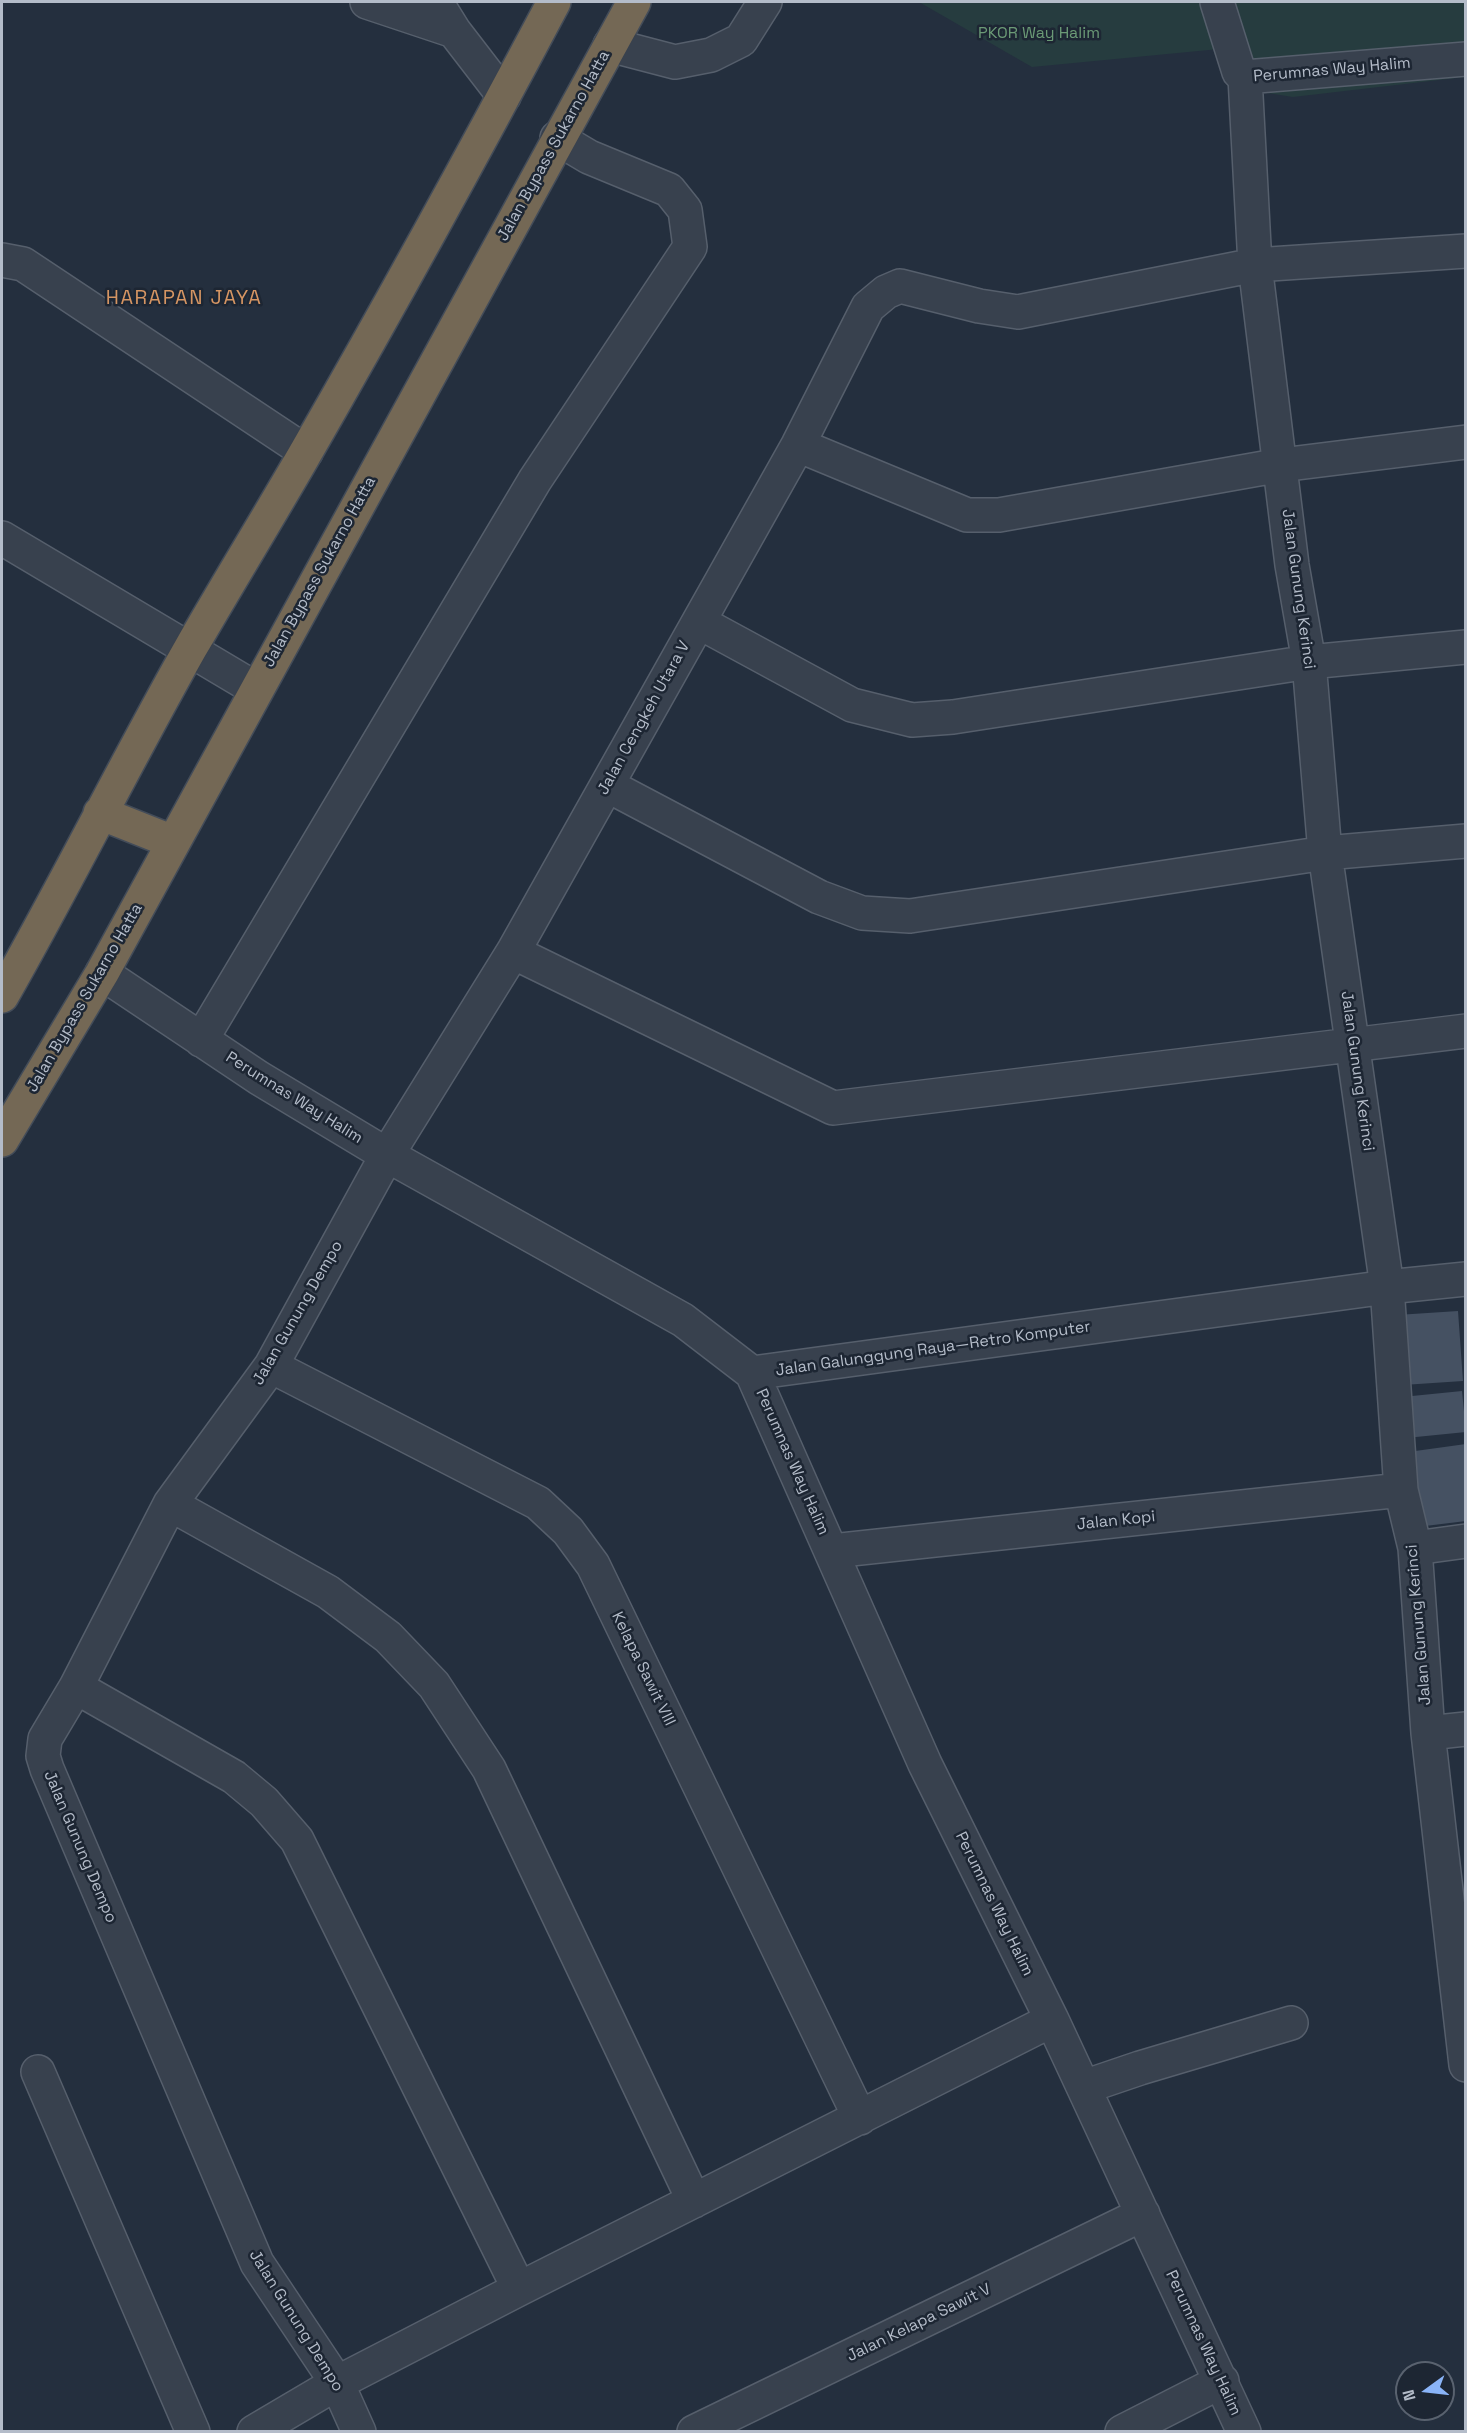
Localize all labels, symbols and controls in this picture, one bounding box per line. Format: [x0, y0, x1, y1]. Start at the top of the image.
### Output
park label: PKOR Way Halim [978, 24, 1100, 44]
street label: Jalan Bypass Sukarno Hatta [494, 48, 614, 244]
street label: Perumnas Way Halim [1252, 54, 1412, 86]
district label: HARAPAN JAYA [106, 287, 262, 311]
street label: Jalan Bypass Sukarno Hatta [260, 474, 380, 670]
street label: Jalan Gunung Kerinci [1277, 508, 1319, 670]
street label: Jalan Cengkeh Utara V [594, 638, 694, 798]
street label: Jalan Bypass Sukarno Hatta [23, 900, 147, 1096]
street label: Jalan Gunung Kerinci [1336, 990, 1378, 1152]
street label: Perumnas Way Halim [222, 1048, 366, 1148]
street label: Jalan Gunung Dempo [249, 1237, 347, 1389]
street label: Jalan Galunggung Raya—Retro Komputer [774, 1317, 1092, 1381]
street label: Perumnas Way Halim [751, 1386, 833, 1538]
street label: Jalan Kopi [1076, 1507, 1156, 1535]
street label: Jalan Gunung Kerinci [1402, 1544, 1436, 1706]
street label: Kelapa Sawit VIII [607, 1609, 679, 1729]
street label: Jalan Gunung Dempo [39, 1768, 121, 1926]
street label: Perumnas Way Halim [951, 1829, 1037, 1979]
street label: Jalan Gunung Dempo [245, 2247, 347, 2395]
street label: Perumnas Way Halim [1161, 2267, 1245, 2419]
street label: Jalan Kelapa Sawit V [844, 2280, 994, 2366]
north arrow [1395, 2361, 1455, 2421]
text: N [1398, 2387, 1421, 2403]

